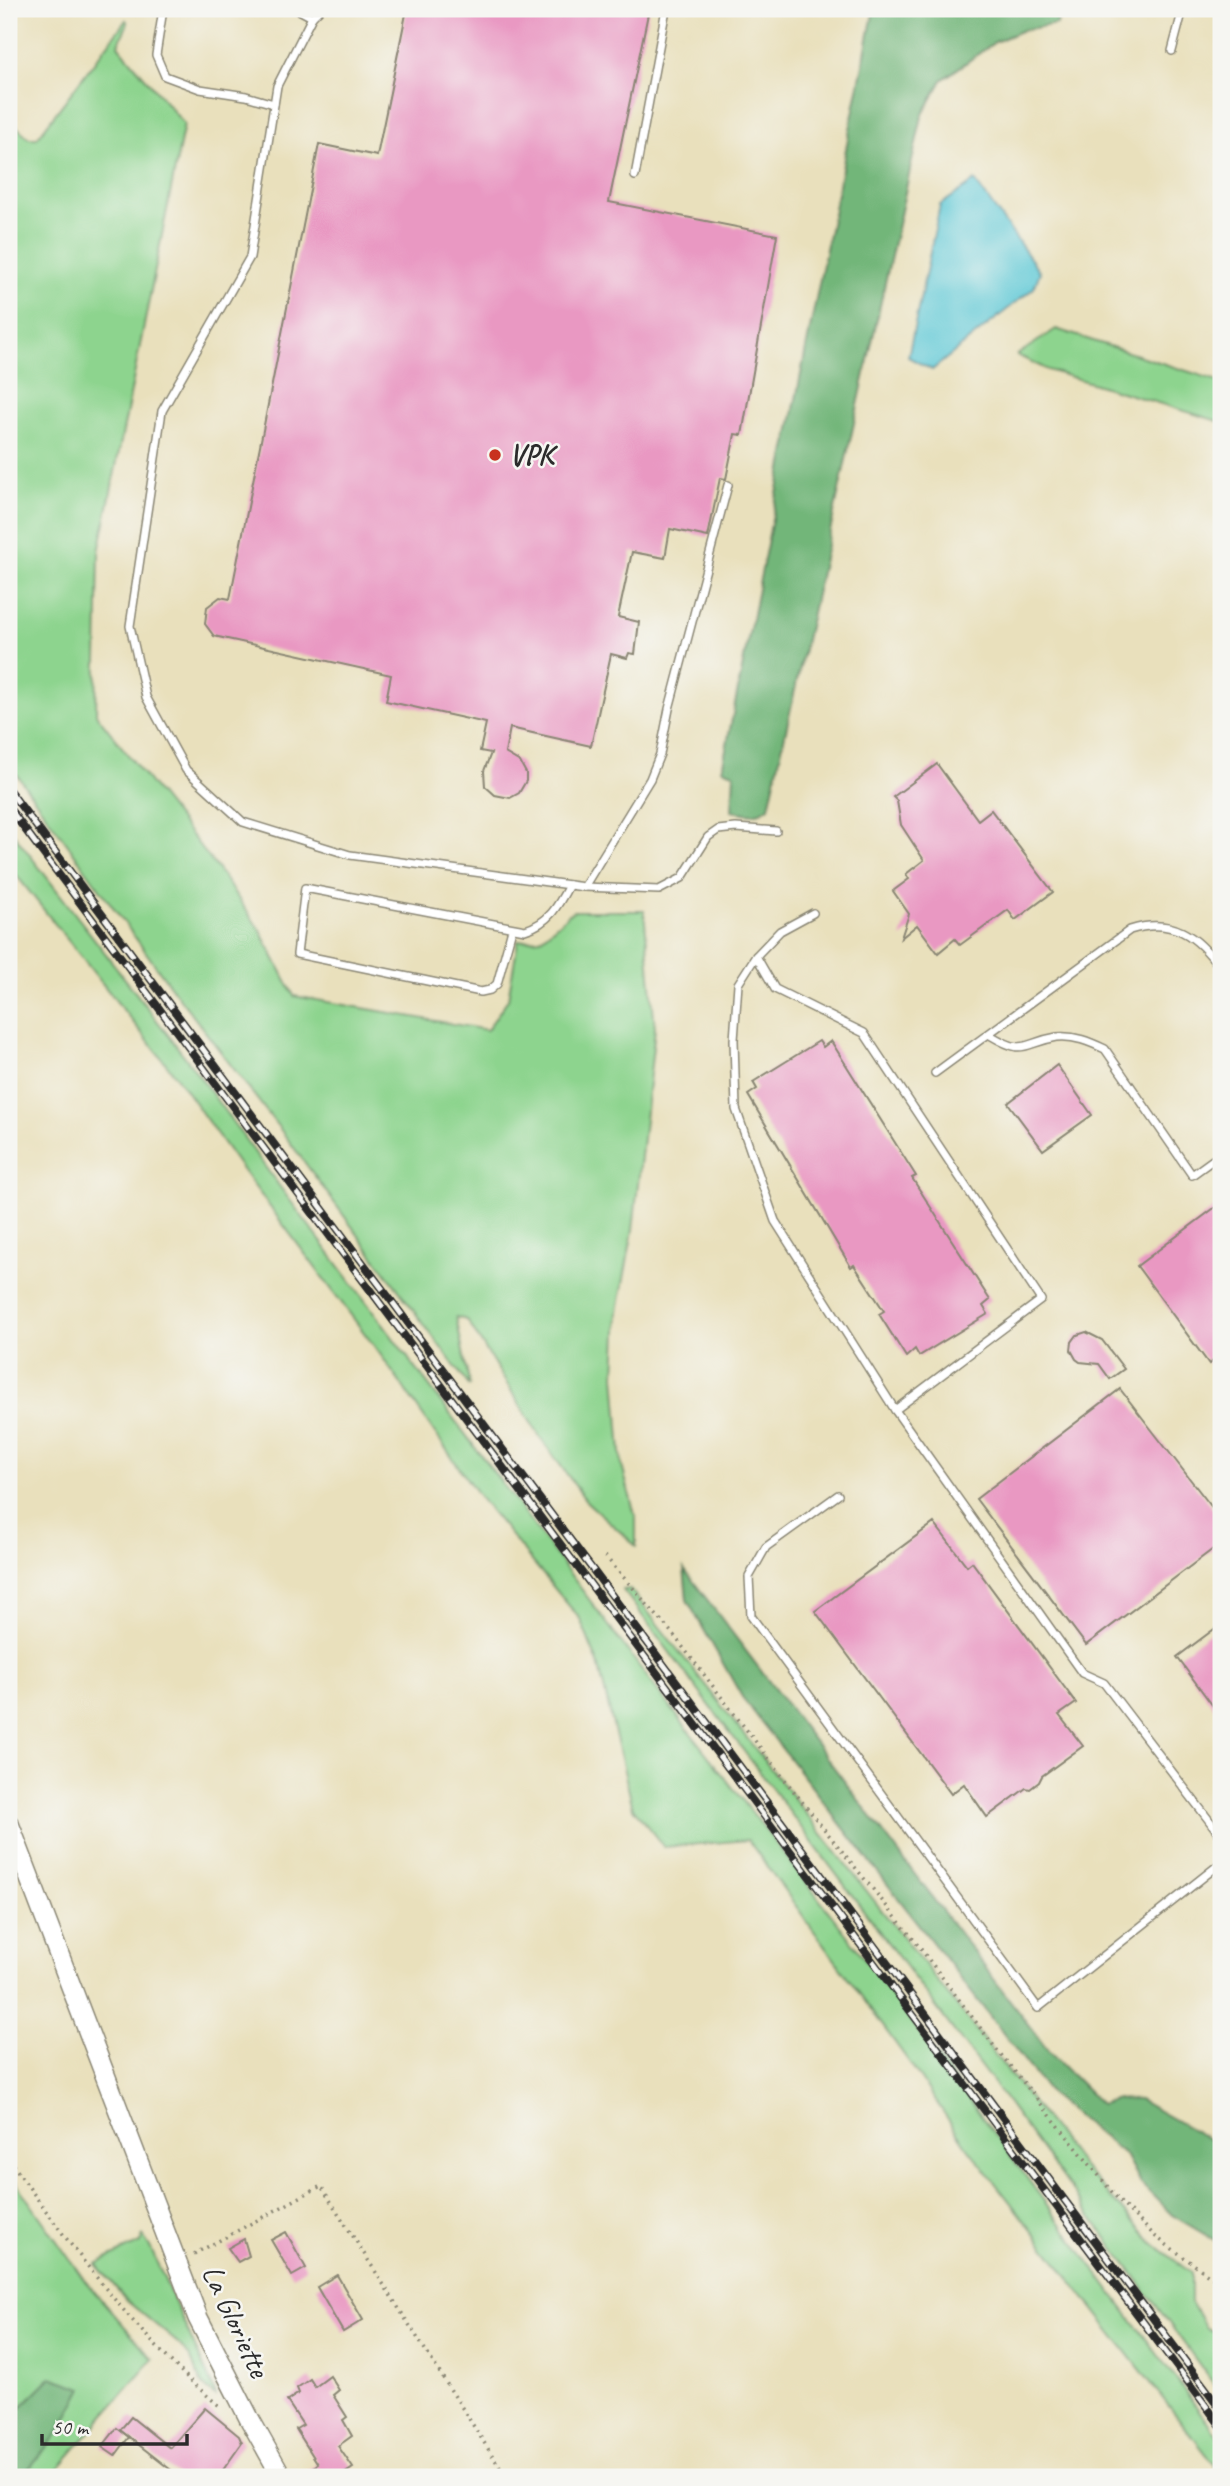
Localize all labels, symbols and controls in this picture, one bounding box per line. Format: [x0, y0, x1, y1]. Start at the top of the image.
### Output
place label: VPK [509, 436, 559, 474]
marker: VPK [487, 447, 503, 463]
street label: La Gloriette [194, 2259, 279, 2385]
scale bar [42, 2402, 187, 2446]
text: 50 m [52, 2414, 90, 2440]

